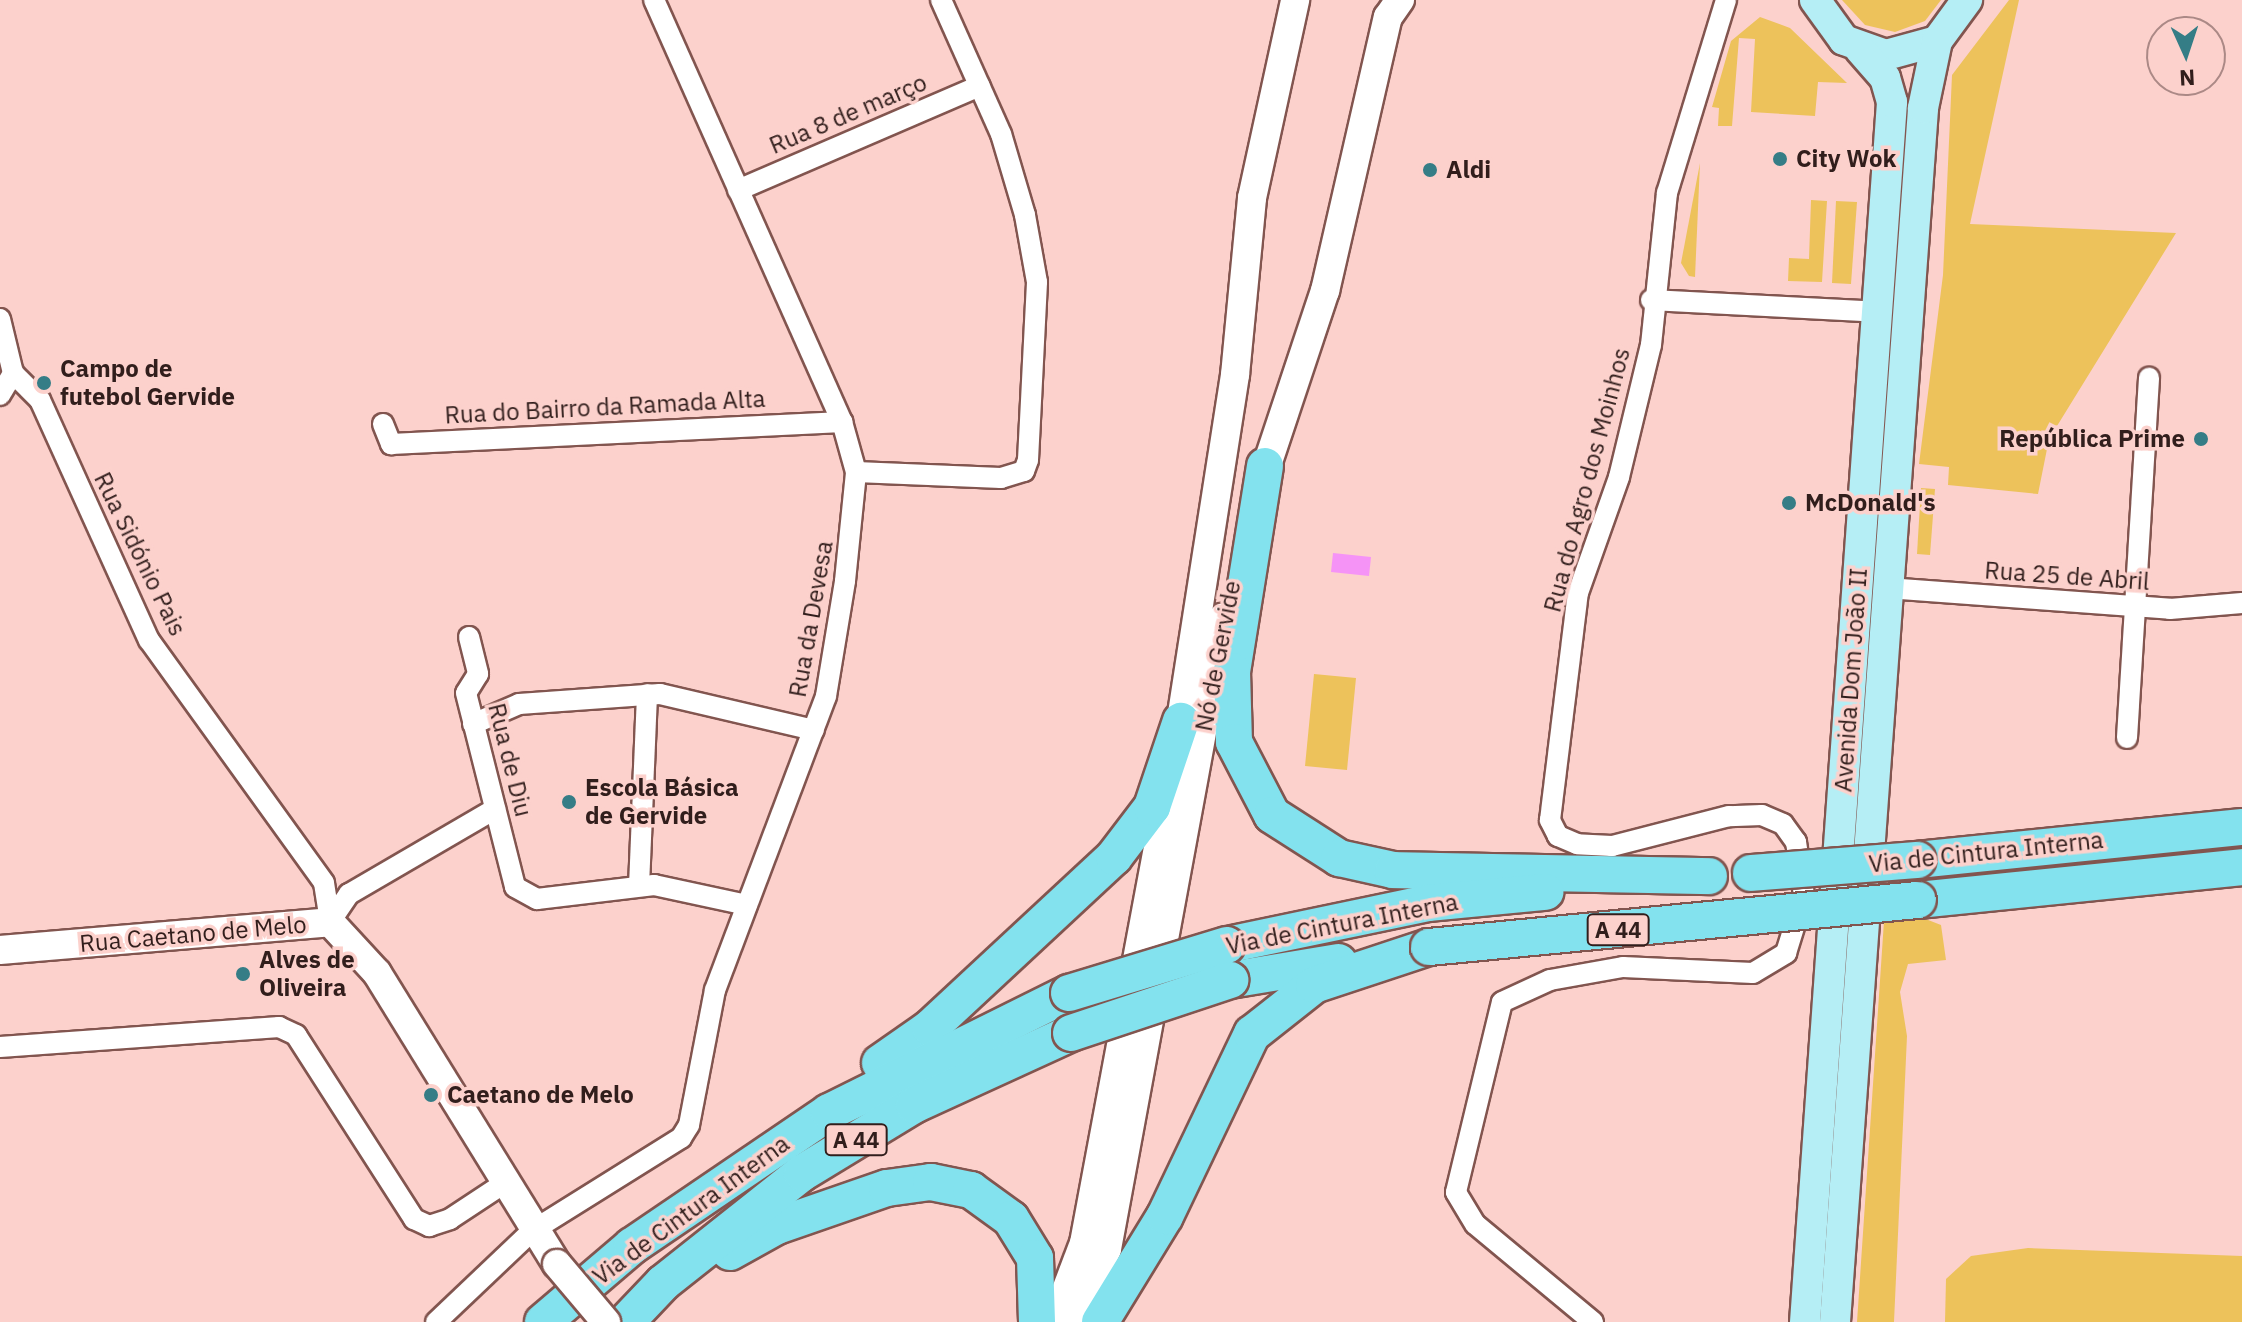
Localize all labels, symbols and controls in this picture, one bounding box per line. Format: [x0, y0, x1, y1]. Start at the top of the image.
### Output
north arrow [2146, 16, 2226, 96]
text: N [2178, 64, 2196, 93]
street label: Rua 8 de março [765, 68, 931, 160]
place label: City Wok [1796, 145, 1896, 173]
marker: City Wok [1771, 150, 1789, 168]
place label: Aldi [1446, 156, 1491, 184]
marker: Aldi [1421, 161, 1439, 179]
street label: Rua do Agro dos Moinhos [1538, 345, 1636, 615]
place label: Campo de futebol Gervide [60, 355, 235, 411]
marker: Campo de futebol Gervide [35, 374, 53, 392]
street label: Rua do Bairro da Ramada Alta [444, 384, 766, 430]
place label: República Prime [1999, 425, 2185, 453]
marker: República Prime [2192, 430, 2210, 448]
street label: Rua Sidónio Pais [88, 468, 192, 640]
place label: McDonald's [1805, 489, 1936, 517]
marker: McDonald's [1780, 494, 1798, 512]
street label: Rua da Devesa [783, 539, 839, 699]
street label: Rua 25 de Abril [1984, 556, 2150, 596]
street label: Avenida Dom João II [1829, 567, 1873, 793]
street label: Nó de Gervide [1189, 578, 1247, 734]
street label: Rua de Diu [482, 700, 538, 820]
place label: Escola Básica de Gervide [585, 774, 739, 830]
marker: Escola Básica de Gervide [560, 793, 578, 811]
street label: Via de Cintura Interna [1867, 825, 2105, 879]
street label: Via de Cintura Interna [1224, 887, 1460, 961]
street label: Rua Caetano de Melo [78, 910, 308, 958]
road number: A 44 [1586, 912, 1650, 948]
place label: Alves de Oliveira [259, 946, 355, 1002]
marker: Alves de Oliveira [234, 965, 252, 983]
place label: Caetano de Melo [447, 1081, 634, 1109]
marker: Caetano de Melo [422, 1086, 440, 1104]
road number: A 44 [824, 1122, 888, 1158]
street label: Via de Cintura Interna [587, 1129, 795, 1291]

